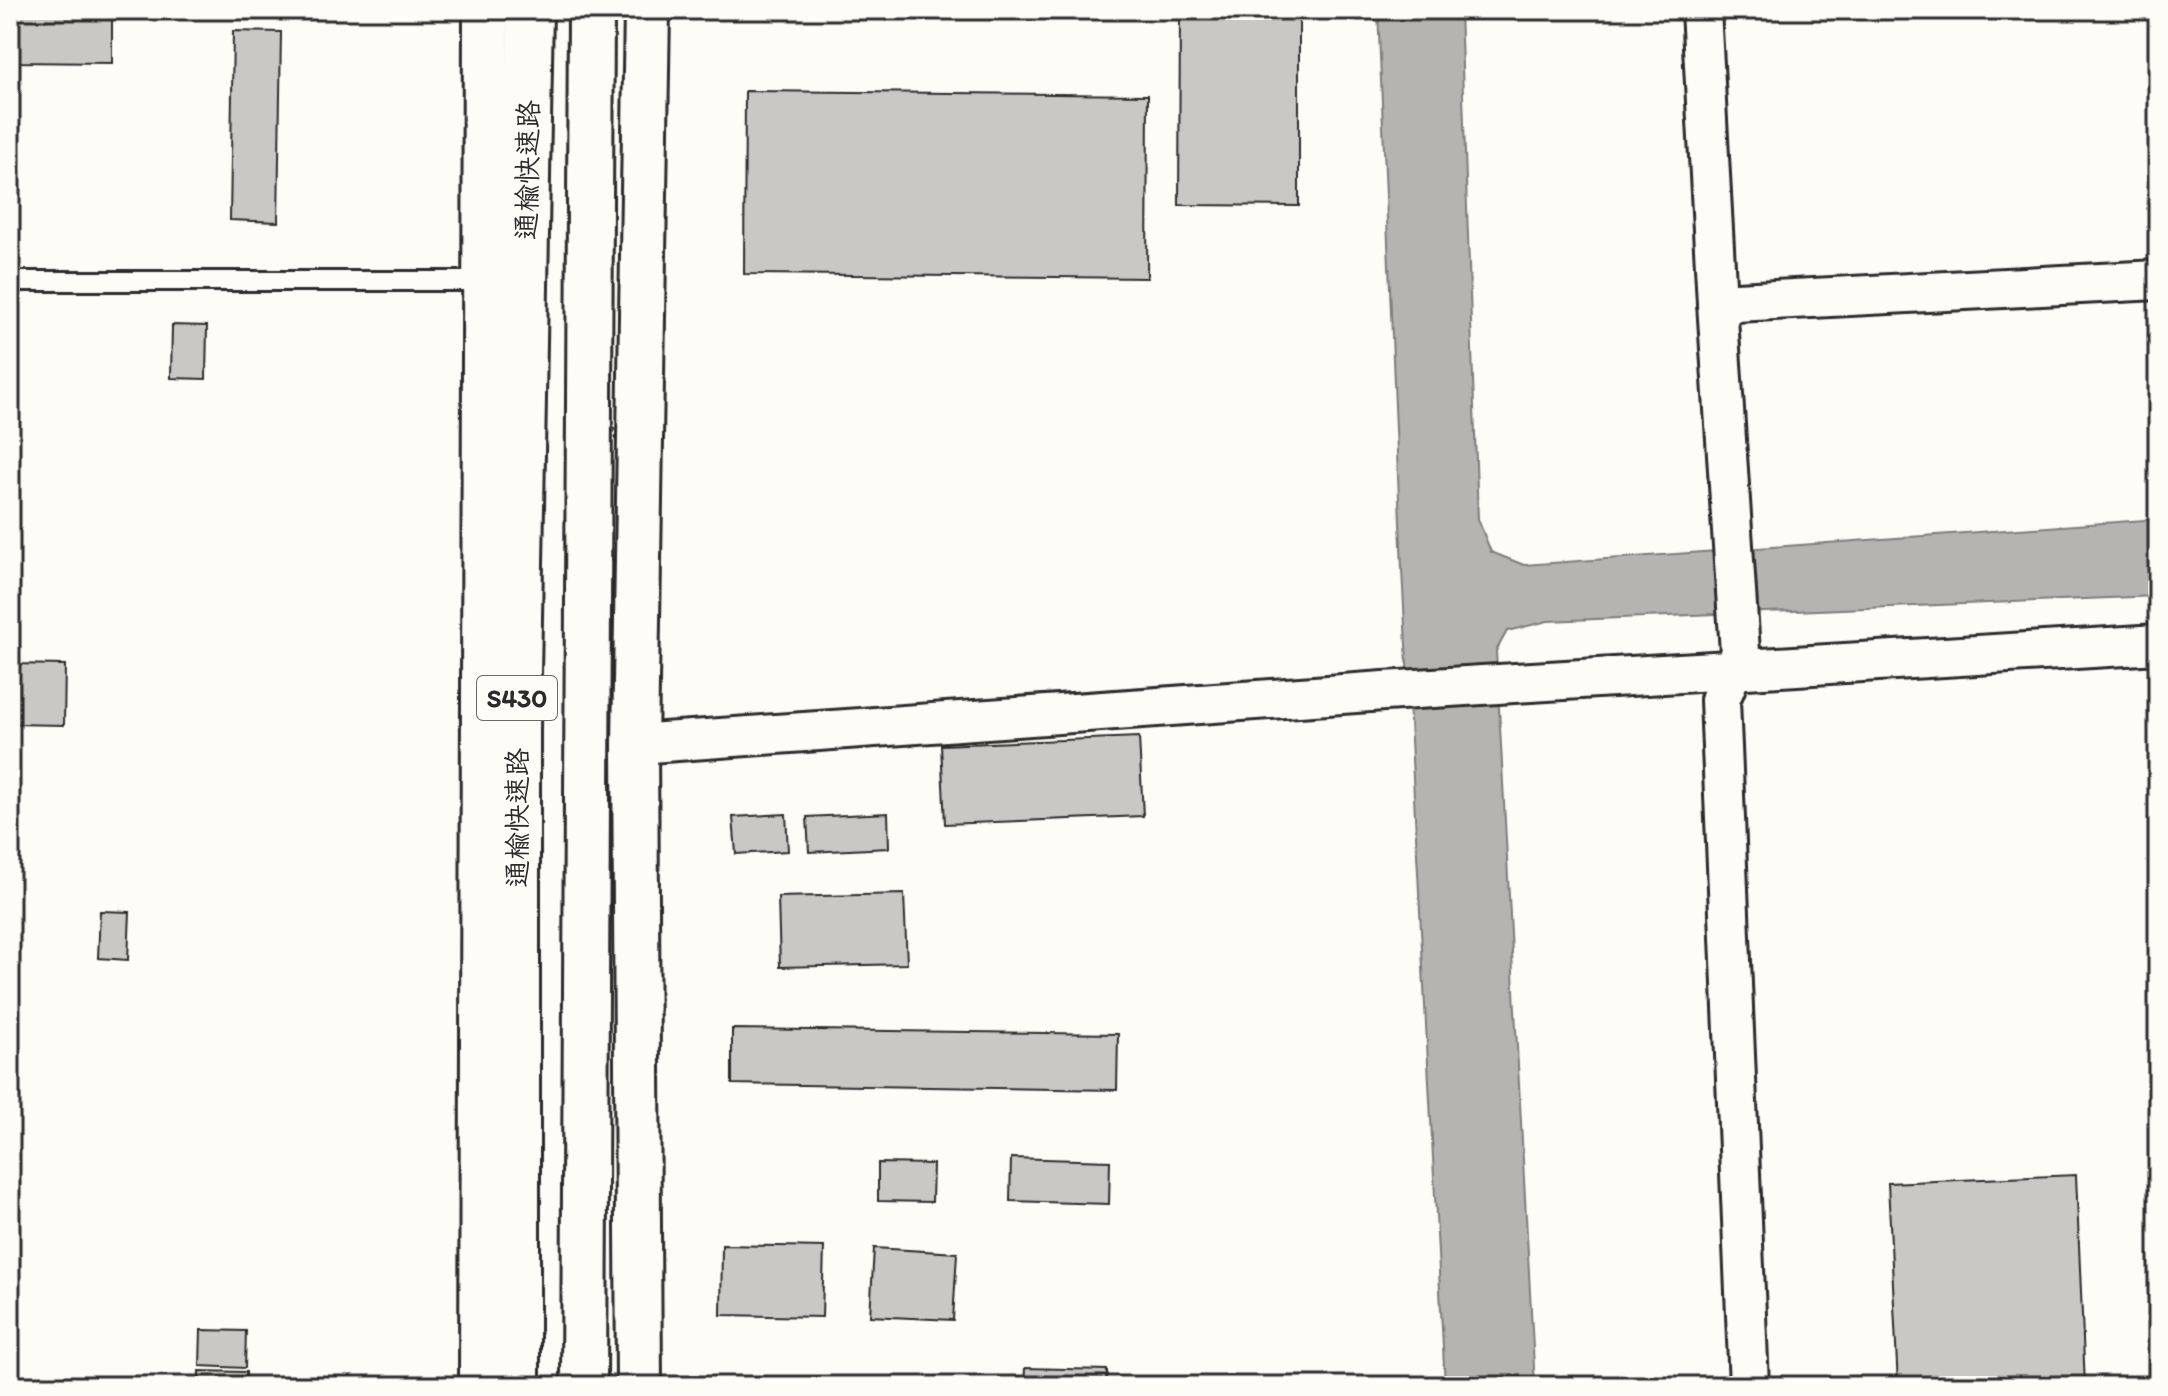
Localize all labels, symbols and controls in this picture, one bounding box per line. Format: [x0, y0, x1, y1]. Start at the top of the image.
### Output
street label: 通榆快速路 [509, 100, 545, 240]
road number: S430 [477, 676, 557, 720]
street label: 通榆快速路 [500, 748, 534, 888]

